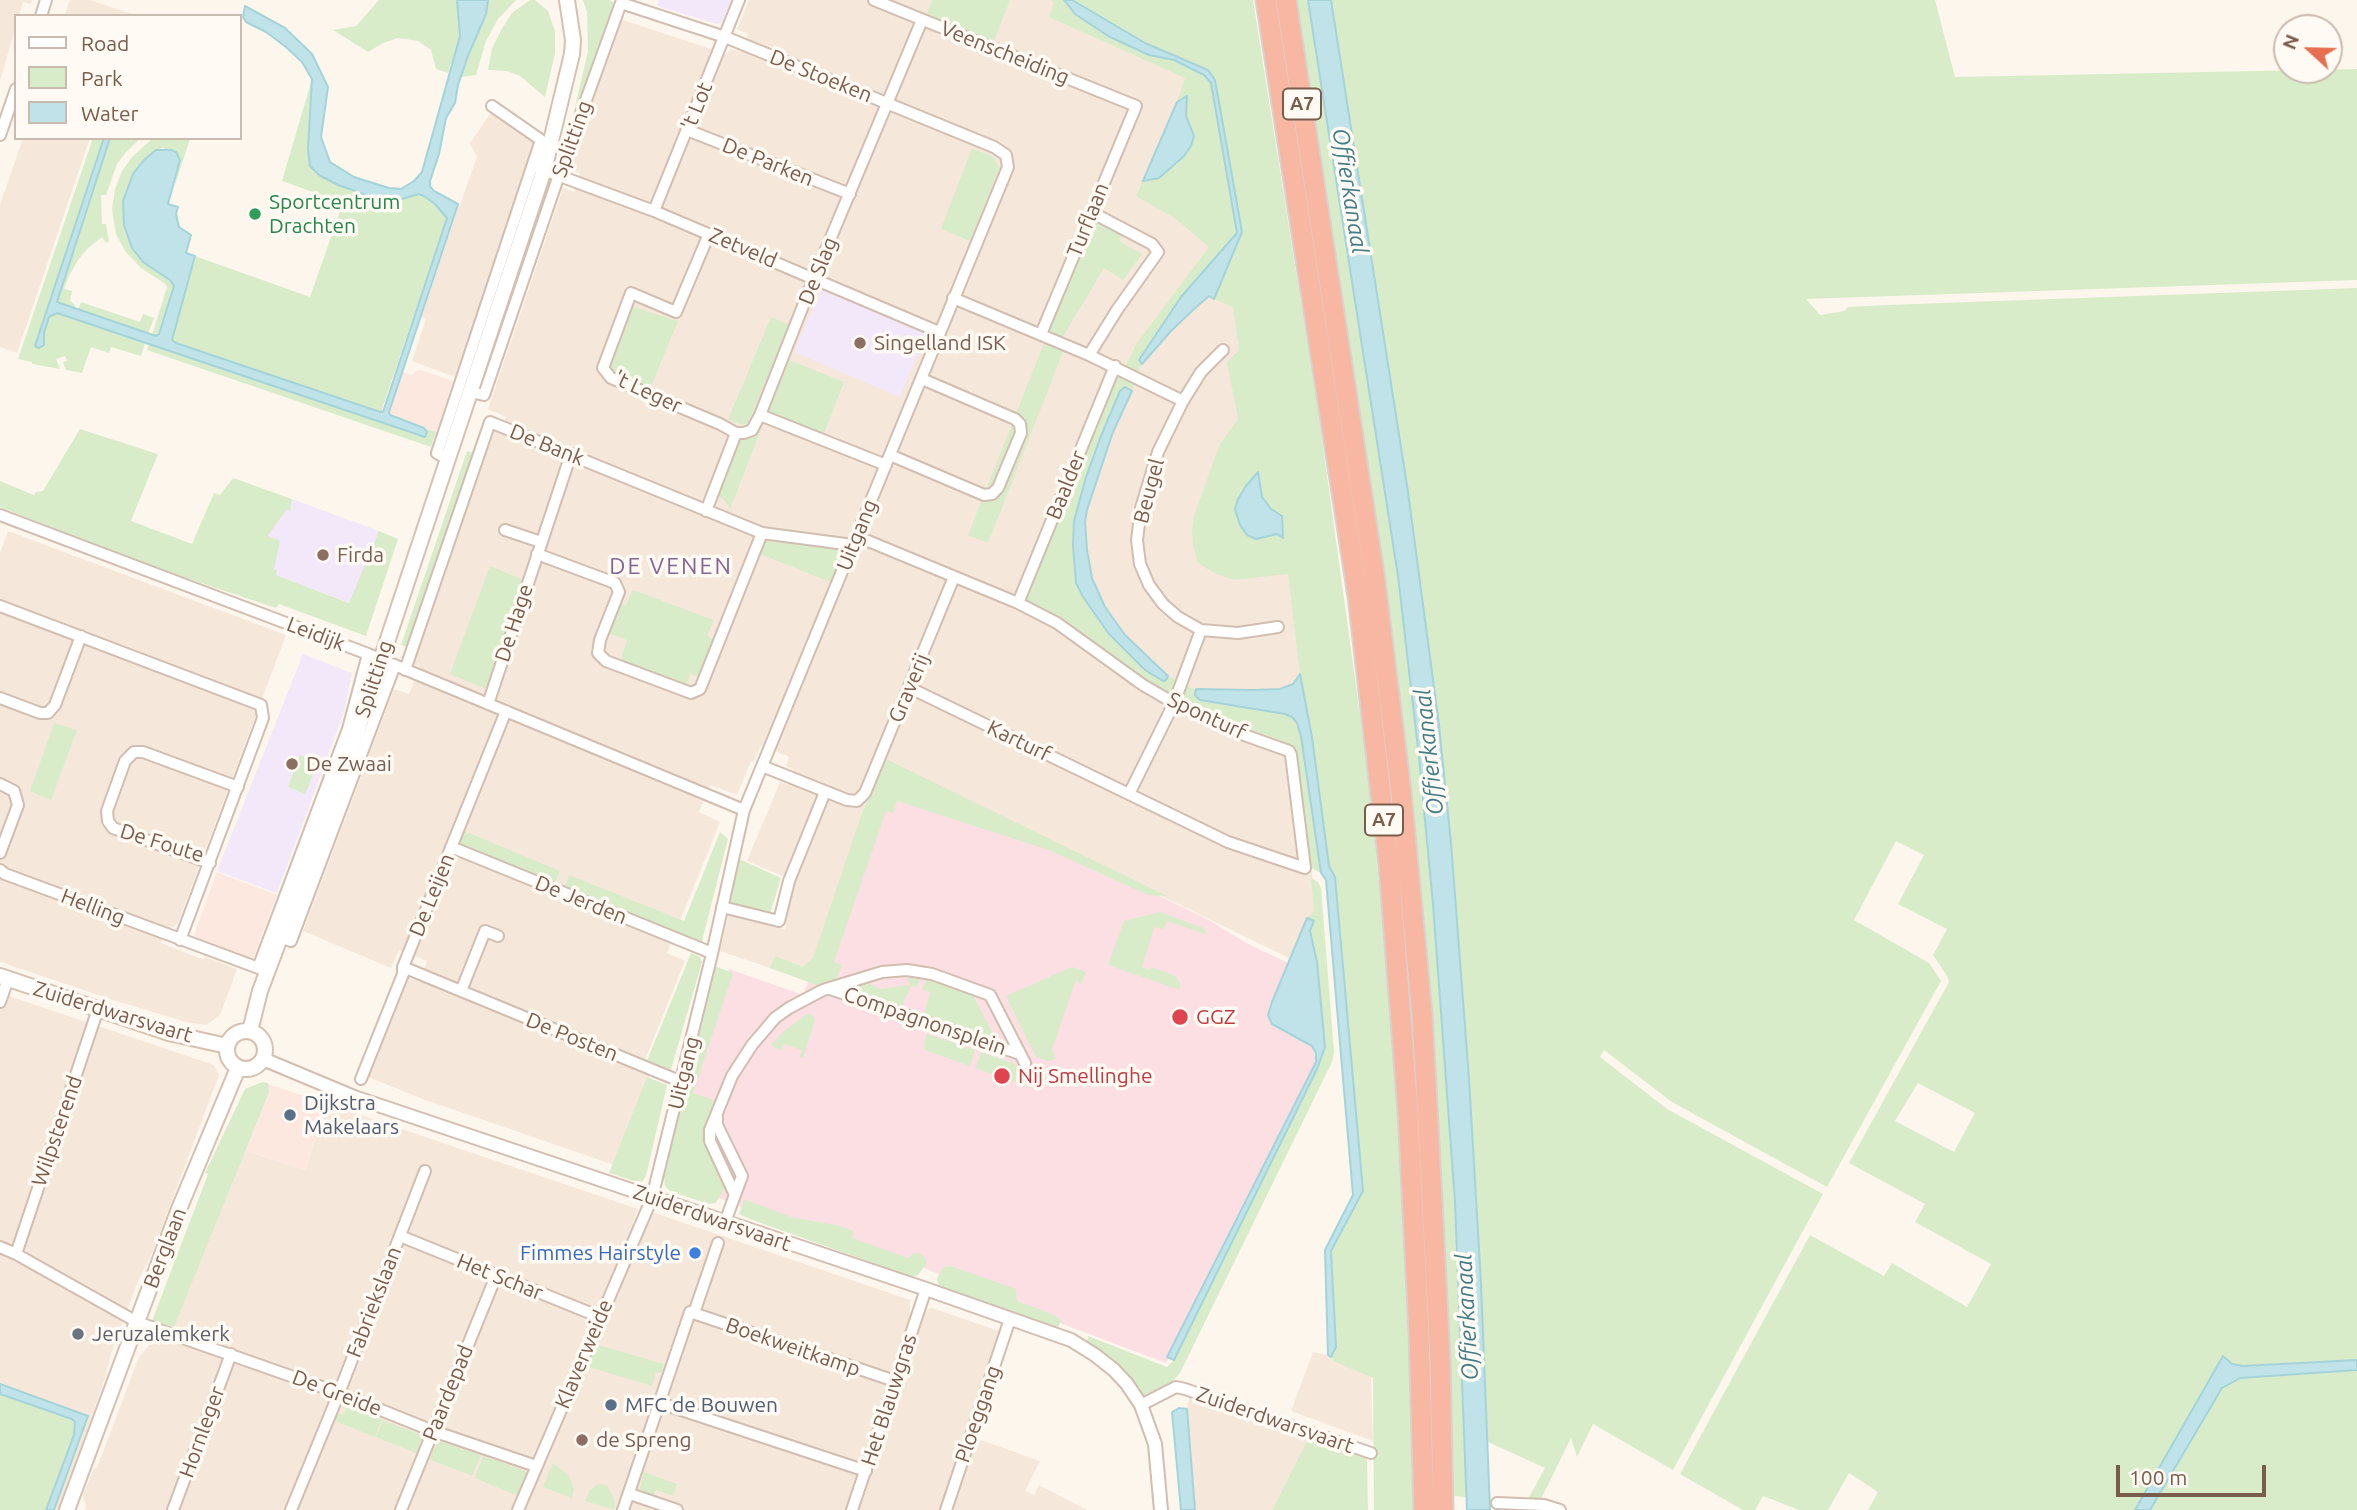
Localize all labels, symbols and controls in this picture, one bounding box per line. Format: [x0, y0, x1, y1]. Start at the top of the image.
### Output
legend [14, 14, 242, 140]
north arrow [2273, 14, 2343, 84]
street label: Veenscheiding [937, 16, 1073, 90]
text: Road [81, 31, 129, 55]
text: N [2278, 31, 2303, 53]
street label: De Stoeken [766, 44, 876, 108]
text: Park [81, 66, 123, 90]
street label: 't Lot [676, 78, 718, 134]
road number: A7 [1283, 88, 1321, 120]
street label: Splitting [547, 97, 597, 181]
text: Water [81, 101, 139, 125]
water label: Offierkanaal [1326, 126, 1374, 256]
street label: De Parken [719, 132, 817, 192]
street label: Turflaan [1062, 179, 1114, 261]
place label: Sportcentrum Drachten [269, 189, 400, 239]
marker: Sportcentrum Drachten [247, 206, 263, 222]
street label: Zetveld [705, 222, 781, 274]
street label: De Slag [793, 234, 843, 308]
place label: Singelland ISK [874, 330, 1006, 356]
marker: Singelland ISK [852, 335, 868, 351]
street label: 't Leger [610, 365, 686, 419]
street label: De Bank [506, 419, 588, 471]
street label: Baalder [1041, 447, 1091, 523]
street label: Beugel [1128, 456, 1170, 526]
street label: Uitgang [831, 496, 883, 574]
place label: Firda [337, 542, 384, 568]
marker: Firda [315, 547, 331, 563]
district label: DE VENEN [610, 552, 732, 580]
street label: De Hage [490, 581, 538, 665]
street label: Leidijk [283, 611, 349, 657]
street label: Splitting [350, 637, 398, 721]
street label: Graverij [883, 650, 935, 726]
street label: Sponturf [1164, 687, 1250, 745]
water label: Offierkanaal [1409, 687, 1449, 817]
street label: Karturf [983, 715, 1055, 767]
place label: De Zwaai [306, 751, 392, 777]
marker: De Zwaai [284, 756, 300, 772]
road number: A7 [1365, 804, 1403, 835]
street label: De Foute [117, 818, 207, 868]
street label: De Leijen [404, 850, 460, 940]
street label: De Jerden [531, 870, 631, 930]
street label: Helling [57, 883, 129, 931]
street label: Zuiderdwarsvaart [30, 976, 196, 1048]
street label: Compagnonsplein [840, 981, 1010, 1061]
place label: GGZ [1196, 1004, 1236, 1030]
street label: De Posten [522, 1007, 622, 1067]
marker: GGZ [1170, 1007, 1190, 1027]
street label: Uitgang [663, 1034, 705, 1112]
place label: Nij Smellinghe [1018, 1063, 1152, 1089]
marker: Nij Smellinghe [992, 1066, 1012, 1086]
street label: Wilpsterend [26, 1072, 88, 1190]
place label: Dijkstra Makelaars [304, 1090, 399, 1140]
marker: Dijkstra Makelaars [282, 1107, 298, 1123]
street label: Zuiderdwarsvaart [630, 1179, 794, 1257]
street label: Berglaan [138, 1204, 192, 1292]
place label: Fimmes Hairstyle [520, 1240, 681, 1266]
street label: Fabriekslaan [341, 1243, 407, 1361]
marker: Fimmes Hairstyle [687, 1245, 703, 1261]
street label: Het Schar [453, 1248, 547, 1306]
water label: Offierkanaal [1450, 1253, 1484, 1381]
street label: Klaverweide [550, 1296, 618, 1412]
street label: Boekweitkamp [722, 1312, 864, 1382]
place label: Jeruzalemkerk [92, 1321, 230, 1347]
marker: Jeruzalemkerk [70, 1326, 86, 1342]
street label: Het Blauwgras [856, 1331, 922, 1469]
street label: Paardepad [417, 1341, 479, 1445]
street label: Ploeggang [950, 1362, 1006, 1466]
street label: De Greide [289, 1364, 385, 1422]
street label: Zuiderdwarsvaart [1193, 1381, 1357, 1459]
street label: Hornleger [174, 1383, 230, 1481]
place label: MFC de Bouwen [625, 1392, 778, 1418]
marker: MFC de Bouwen [603, 1397, 619, 1413]
place label: de Spreng [596, 1427, 692, 1453]
marker: de Spreng [574, 1432, 590, 1448]
scale bar [2119, 1450, 2270, 1494]
text: 100 m [2129, 1465, 2187, 1489]

